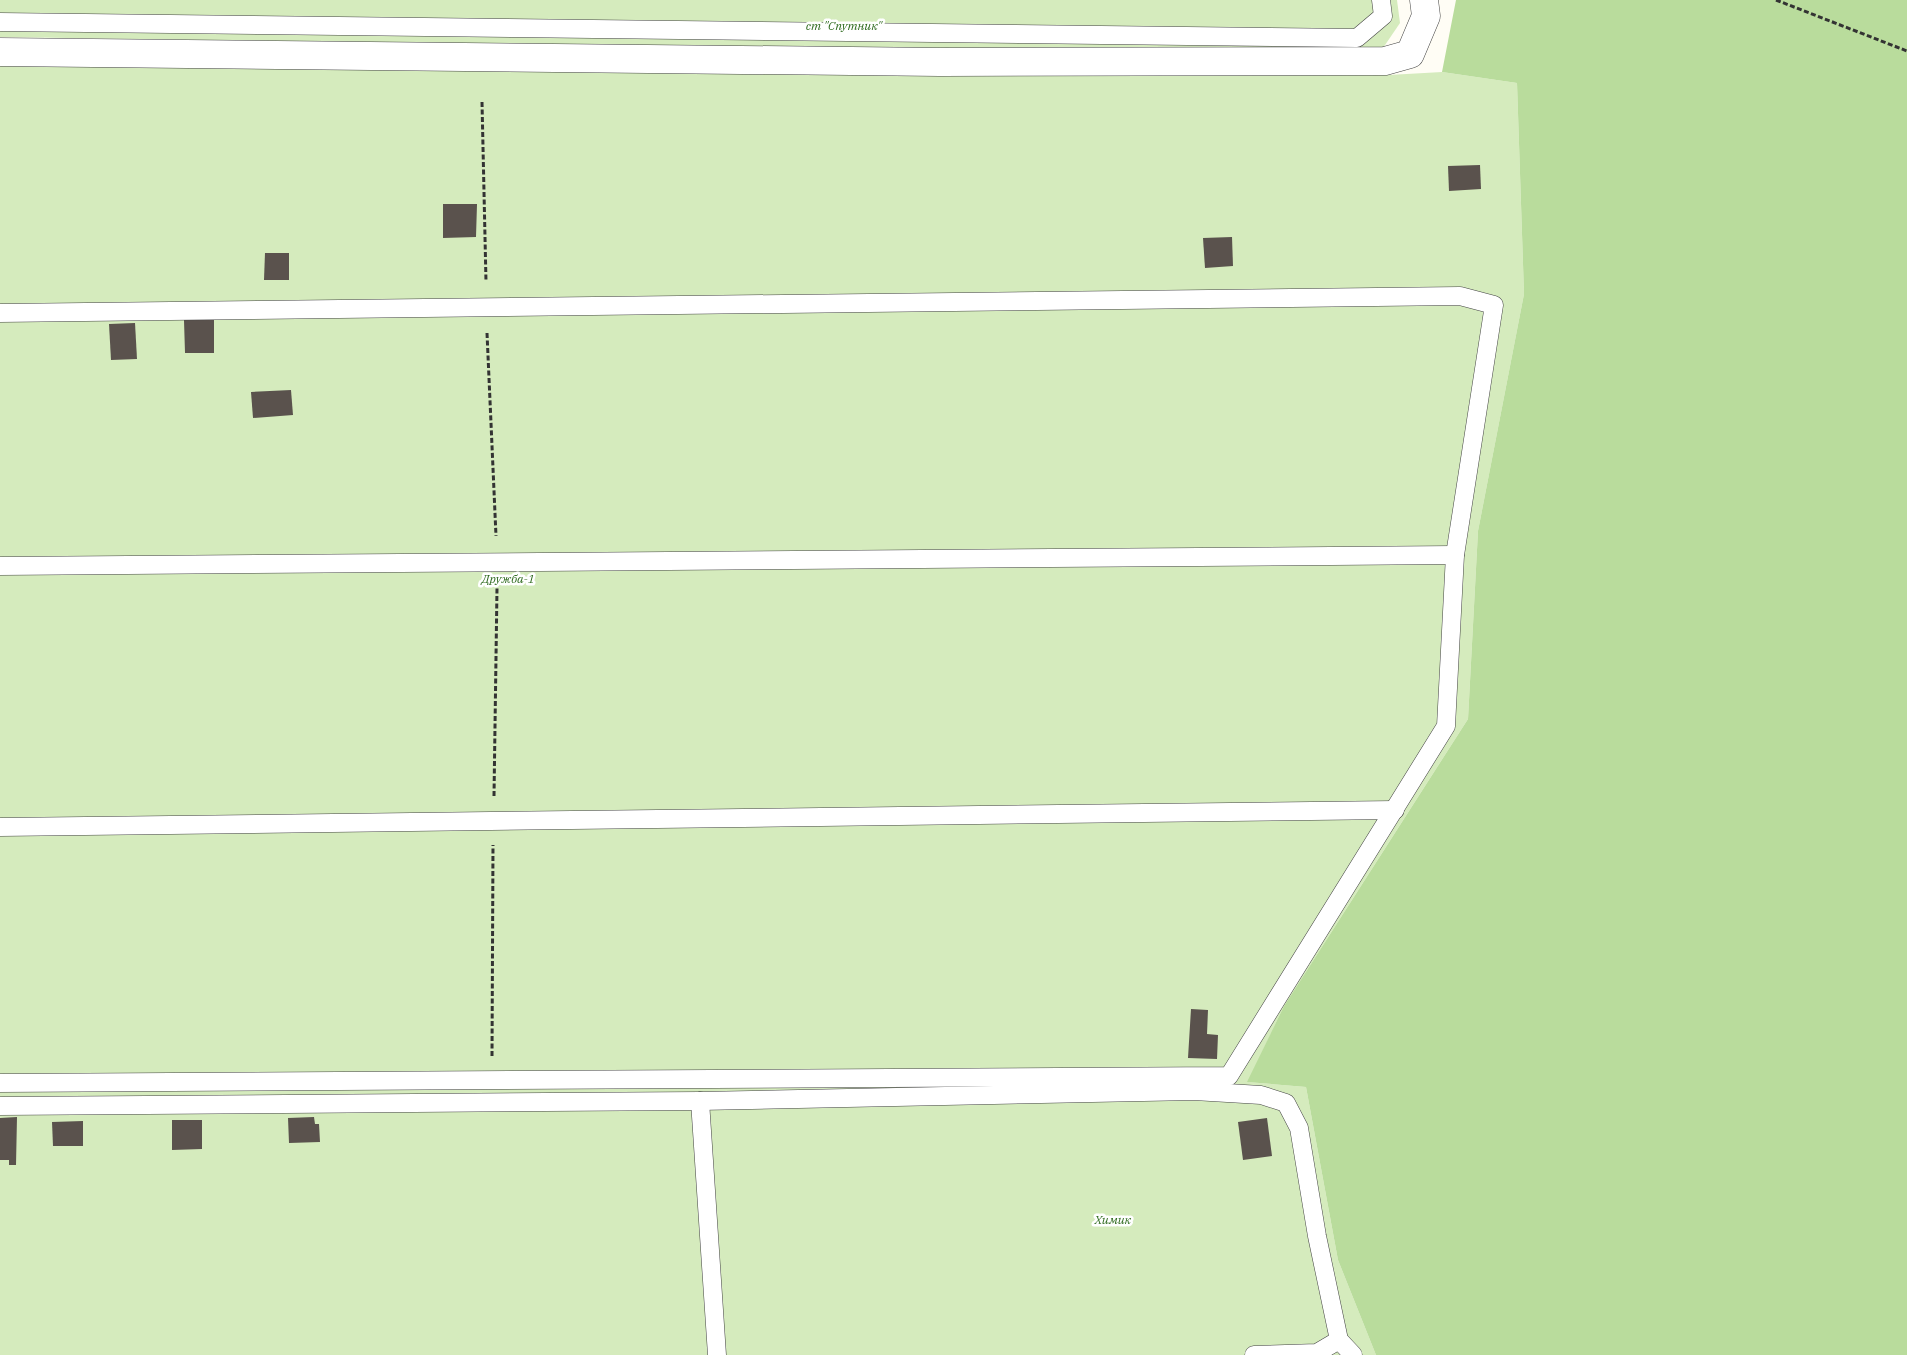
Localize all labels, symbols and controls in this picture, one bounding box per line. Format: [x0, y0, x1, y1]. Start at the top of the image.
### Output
park label: ст "Спутник" [806, 18, 884, 33]
park label: Дружба-1 [480, 571, 534, 586]
park label: Химик [1094, 1212, 1132, 1227]

